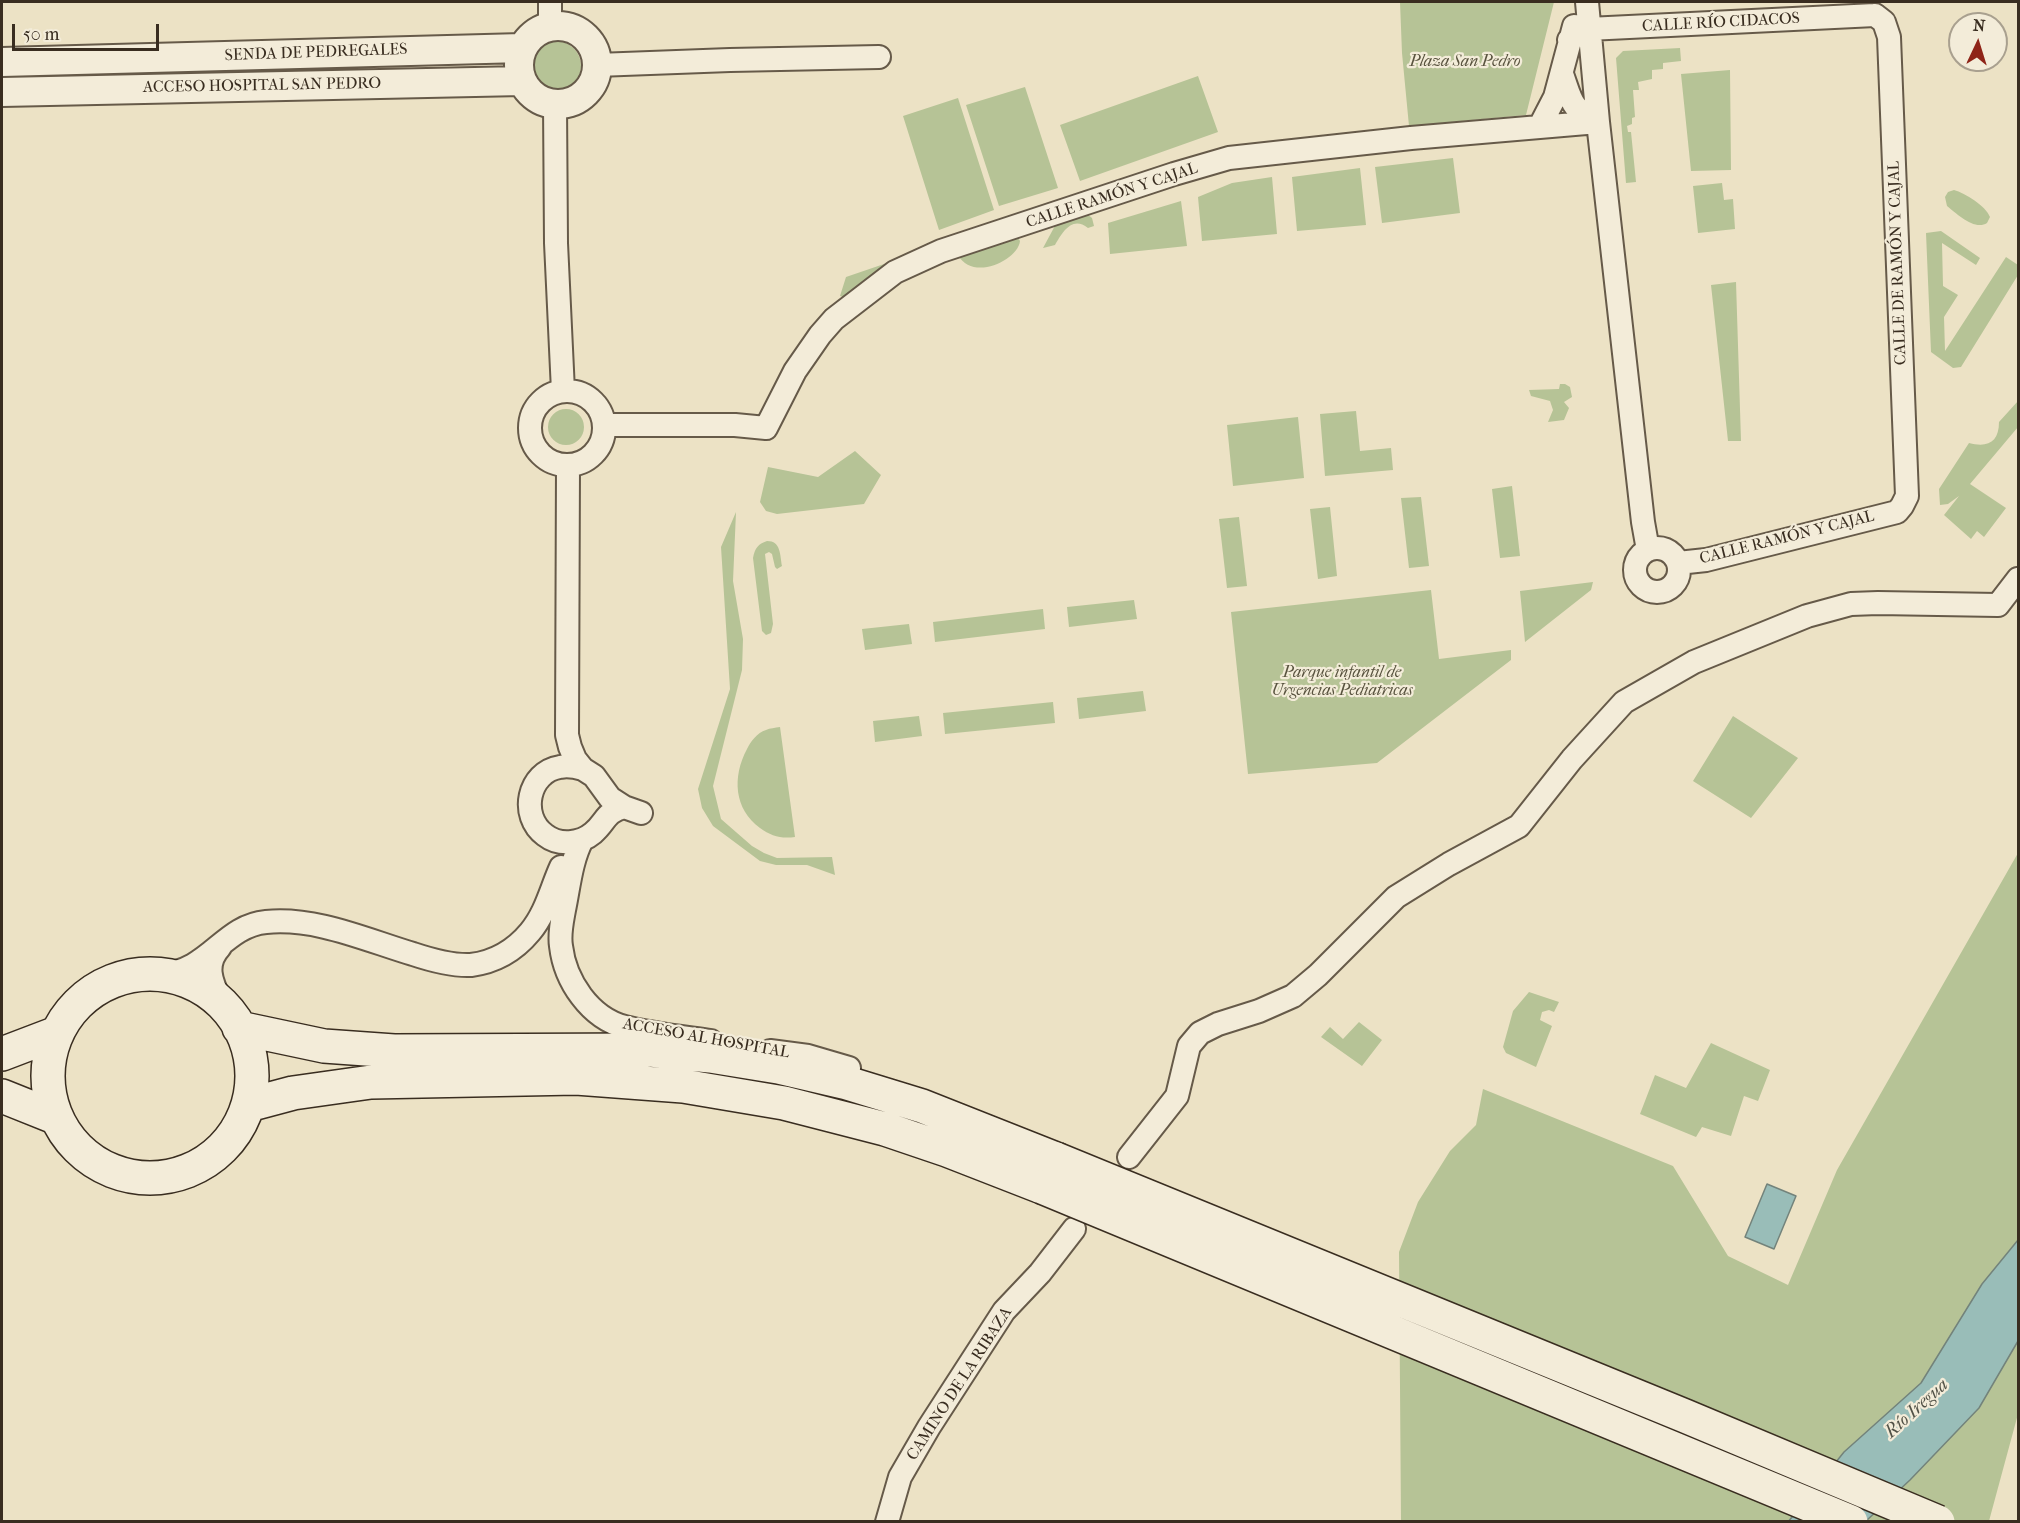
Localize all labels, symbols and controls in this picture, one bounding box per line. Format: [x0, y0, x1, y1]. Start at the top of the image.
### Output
street label: CALLE RÍO CIDACOS [1642, 9, 1800, 37]
scale bar [15, 12, 162, 50]
north arrow [1948, 12, 2008, 72]
text: N [1972, 16, 1986, 35]
text: 50 m [23, 24, 59, 45]
street label: SENDA DE PEDREGALES [224, 40, 408, 66]
park label: Plaza San Pedro [1410, 52, 1520, 72]
street label: ACCESO HOSPITAL SAN PEDRO [143, 74, 381, 98]
street label: CALLE RAMÓN Y CAJAL [1024, 159, 1200, 233]
street label: CALLE DE RAMÓN Y CAJAL [1885, 161, 1911, 365]
street label: CALLE RAMÓN Y CAJAL [1698, 507, 1876, 569]
park label: Parque infantil de Urgencias Pediatricas [1271, 663, 1413, 701]
street label: ACCESO AL HOSPITAL [621, 1015, 791, 1063]
street label: CAMINO DE LA RIBAZA [903, 1304, 1017, 1464]
water label: Río Iregua [1881, 1375, 1953, 1443]

